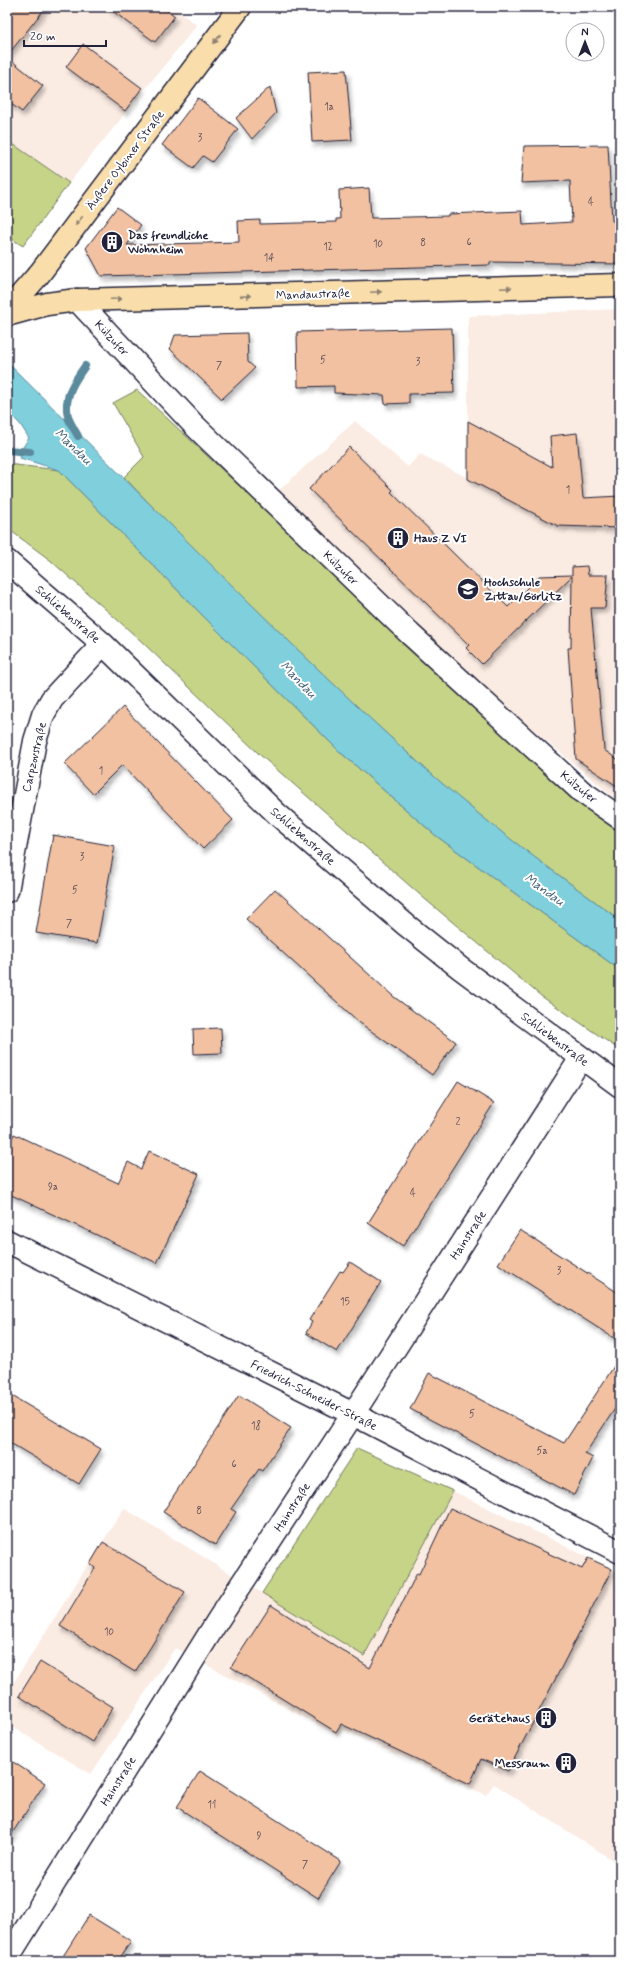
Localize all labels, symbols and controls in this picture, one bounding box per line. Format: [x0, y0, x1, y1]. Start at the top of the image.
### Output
scale bar [24, 22, 106, 48]
north arrow [565, 22, 605, 62]
text: N [581, 26, 589, 40]
text: 20 m [30, 29, 56, 45]
one-way arrow [212, 34, 221, 45]
house number: 1a [324, 101, 334, 114]
street label: Äußere Oybiner Straße [83, 107, 169, 214]
house number: 3 [198, 132, 203, 145]
house number: 4 [588, 196, 594, 209]
one-way arrow [75, 216, 83, 226]
place label: Das freundliche Wohnheim [127, 228, 208, 258]
building icon: Das freundliche Wohnheim [99, 229, 125, 255]
house number: 6 [466, 236, 472, 249]
house number: 8 [420, 237, 426, 250]
house number: 10 [373, 238, 383, 251]
house number: 12 [323, 241, 333, 254]
house number: 14 [264, 252, 274, 265]
one-way arrow [500, 285, 513, 291]
street label: Mandaustraße [276, 286, 350, 304]
one-way arrow [370, 289, 383, 295]
one-way arrow [240, 292, 252, 299]
one-way arrow [110, 296, 123, 302]
street label: Külzufer [90, 317, 132, 360]
house number: 5 [320, 354, 326, 367]
house number: 3 [416, 356, 421, 369]
house number: 7 [216, 360, 222, 373]
water label: Mandau [51, 425, 95, 469]
house number: 1 [566, 484, 570, 497]
building icon: Haus Z VI [385, 525, 411, 551]
place label: Haus Z VI [414, 531, 467, 547]
street label: Külzufer [319, 548, 362, 590]
place label: Hochschule Zittau/Görlitz [484, 575, 563, 605]
school or university icon: Hochschule Zittau/Görlitz [455, 576, 481, 602]
street label: Schliebenstraße [32, 582, 103, 647]
water label: Mandau [276, 658, 320, 702]
street label: Carpzovstraße [19, 720, 51, 794]
house number: 1 [99, 765, 103, 778]
street label: Külzufer [556, 768, 600, 808]
street label: Schliebenstraße [267, 804, 338, 869]
house number: 3 [80, 851, 85, 864]
water label: Mandau [521, 870, 568, 911]
house number: 5 [72, 884, 78, 897]
house number: 7 [66, 918, 72, 931]
street label: Schliebenstraße [517, 1009, 592, 1071]
house number: 2 [456, 1116, 461, 1129]
house number: 9a [48, 1181, 58, 1194]
house number: 4 [410, 1187, 416, 1200]
street label: Hainstraße [447, 1208, 491, 1263]
house number: 3 [557, 1265, 562, 1278]
house number: 15 [340, 1296, 350, 1309]
street label: Friedrich-Schneider-Straße [247, 1357, 380, 1435]
house number: 5 [469, 1408, 475, 1421]
house number: 18 [251, 1419, 261, 1433]
house number: 5a [536, 1445, 548, 1458]
house number: 6 [231, 1458, 237, 1471]
street label: Hainstraße [271, 1480, 315, 1535]
house number: 8 [196, 1505, 202, 1518]
house number: 10 [104, 1626, 114, 1639]
building icon: Gerätehaus [533, 1705, 559, 1731]
place label: Gerätehaus [469, 1711, 530, 1727]
building icon: Messraum [553, 1750, 579, 1776]
street label: Hainstraße [97, 1754, 140, 1809]
place label: Messraum [495, 1756, 551, 1772]
house number: 11 [208, 1799, 216, 1812]
house number: 9 [257, 1830, 262, 1843]
house number: 7 [302, 1859, 308, 1872]

